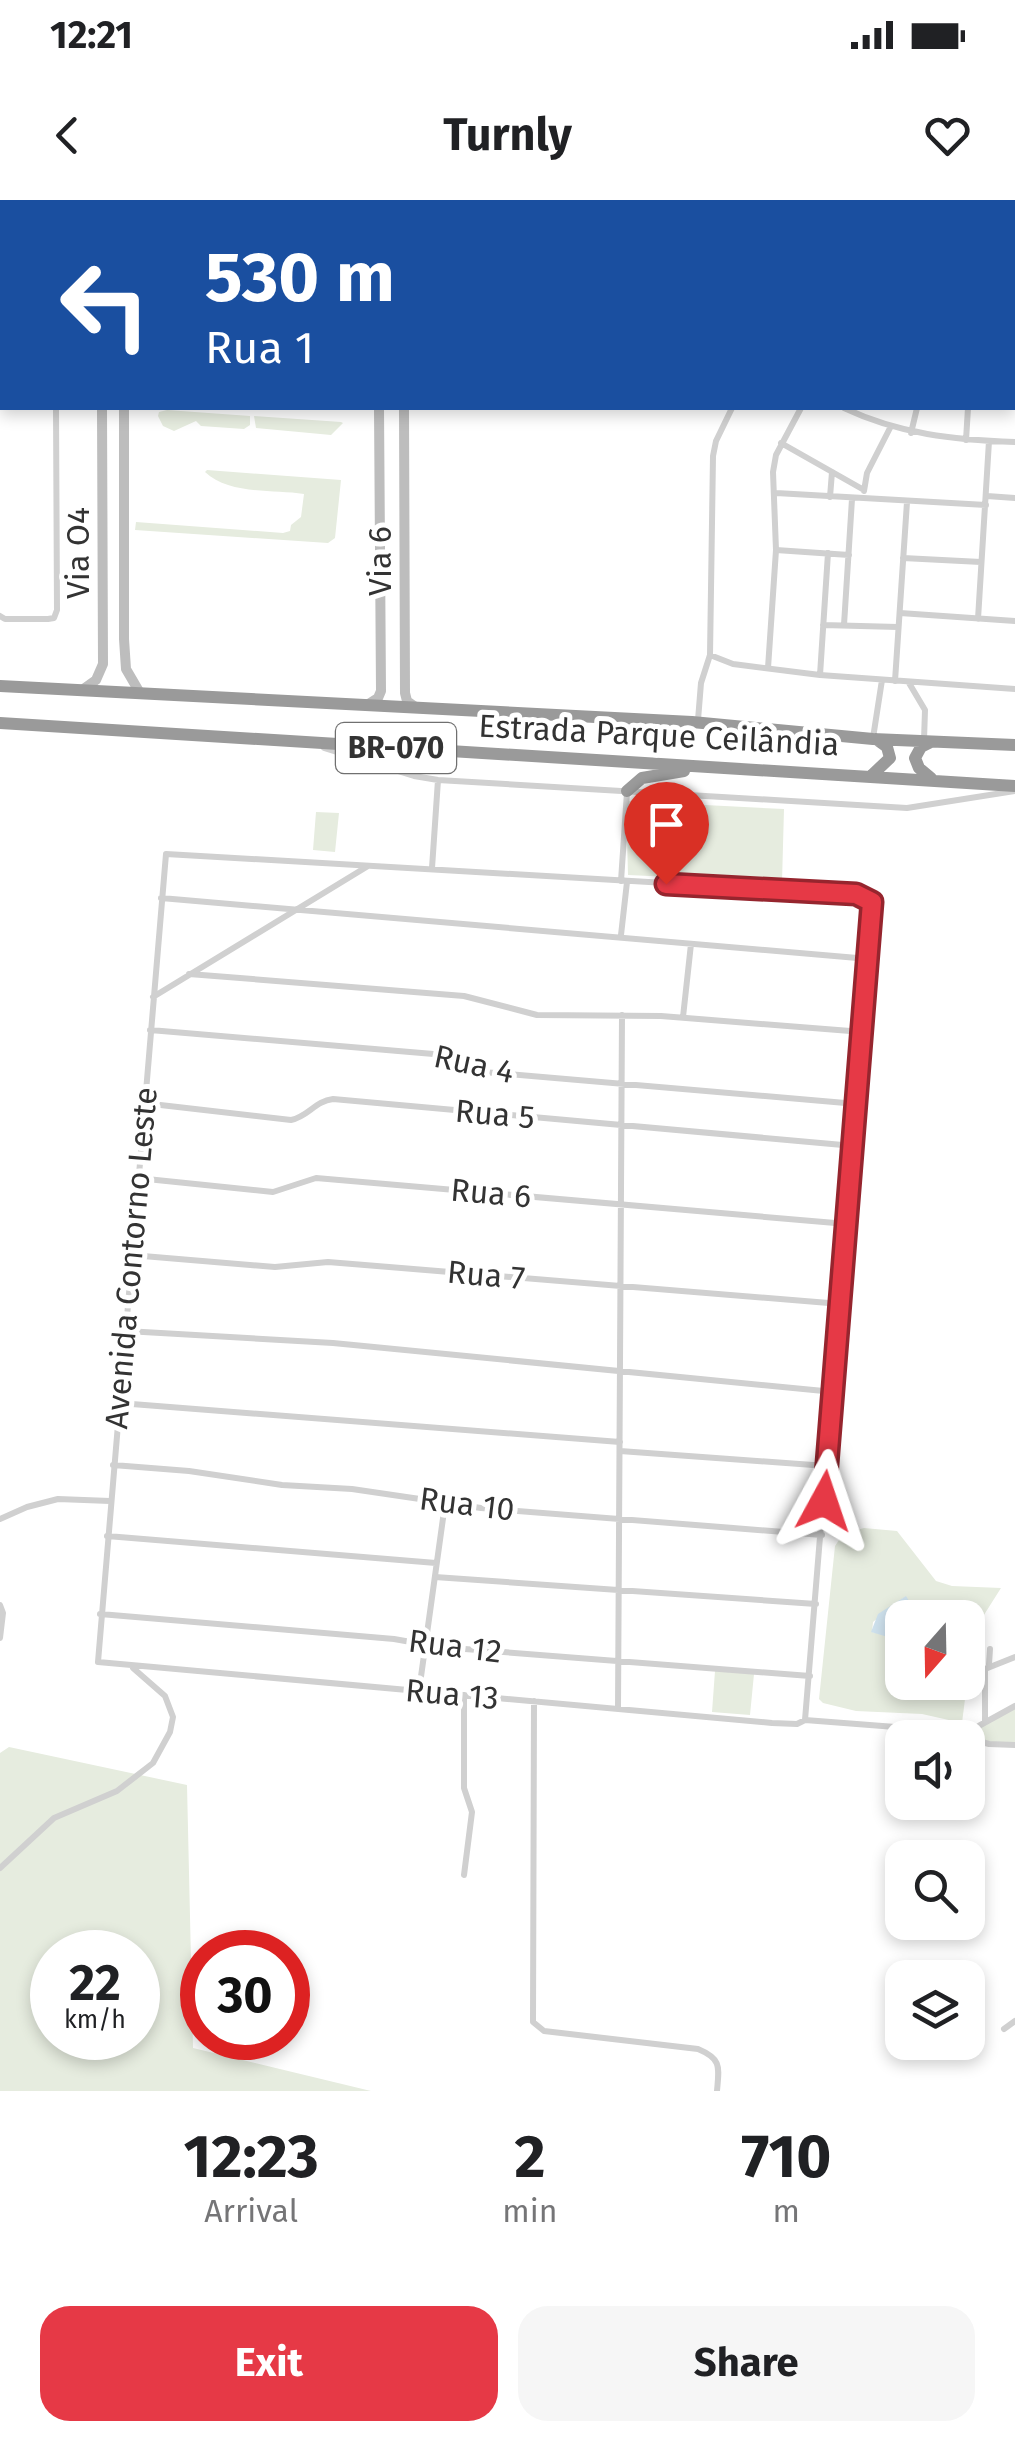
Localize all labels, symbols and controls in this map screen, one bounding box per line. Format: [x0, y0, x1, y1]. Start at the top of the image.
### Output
text: 12:21 [50, 12, 133, 58]
icon: back [40, 108, 95, 163]
text: Turnly [443, 108, 572, 162]
icon: heart [920, 108, 975, 163]
text: 530 m [205, 236, 395, 320]
icon: left [40, 240, 170, 370]
text: Rua 1 [205, 321, 314, 375]
street label: Via O4 [59, 507, 97, 599]
street label: Via 6 [361, 526, 399, 596]
street label: Estrada Parque Ceilândia [478, 707, 840, 763]
road number: BR-070 [336, 723, 456, 773]
pin [624, 782, 709, 885]
icon: arrive [639, 797, 694, 852]
street label: Rua 4 [430, 1037, 518, 1091]
street label: Avenida Contorno Leste [97, 1086, 165, 1430]
street label: Rua 5 [454, 1092, 536, 1136]
street label: Rua 6 [449, 1171, 533, 1215]
street label: Rua 7 [445, 1253, 527, 1297]
position arrow [772, 1449, 876, 1553]
street label: Rua 10 [417, 1479, 517, 1529]
north arrow [885, 1600, 985, 1700]
map controls [885, 1600, 985, 2060]
street label: Rua 12 [406, 1621, 504, 1671]
street label: Rua 13 [404, 1671, 500, 1717]
button: sound [885, 1720, 985, 1820]
button: search [885, 1840, 985, 1940]
speed limit sign: 30 [180, 1930, 310, 2060]
text: 22 [69, 1953, 121, 2013]
button: layers [885, 1960, 985, 2060]
text: km/h [64, 2005, 126, 2035]
text: 12:23 [184, 2121, 319, 2193]
text: 2 [514, 2121, 545, 2193]
text: 710 [741, 2121, 831, 2193]
text: Arrival [204, 2192, 298, 2230]
text: min [502, 2192, 558, 2230]
text: m [773, 2192, 800, 2230]
button: Exit [40, 2306, 498, 2421]
button: Share [518, 2306, 975, 2421]

